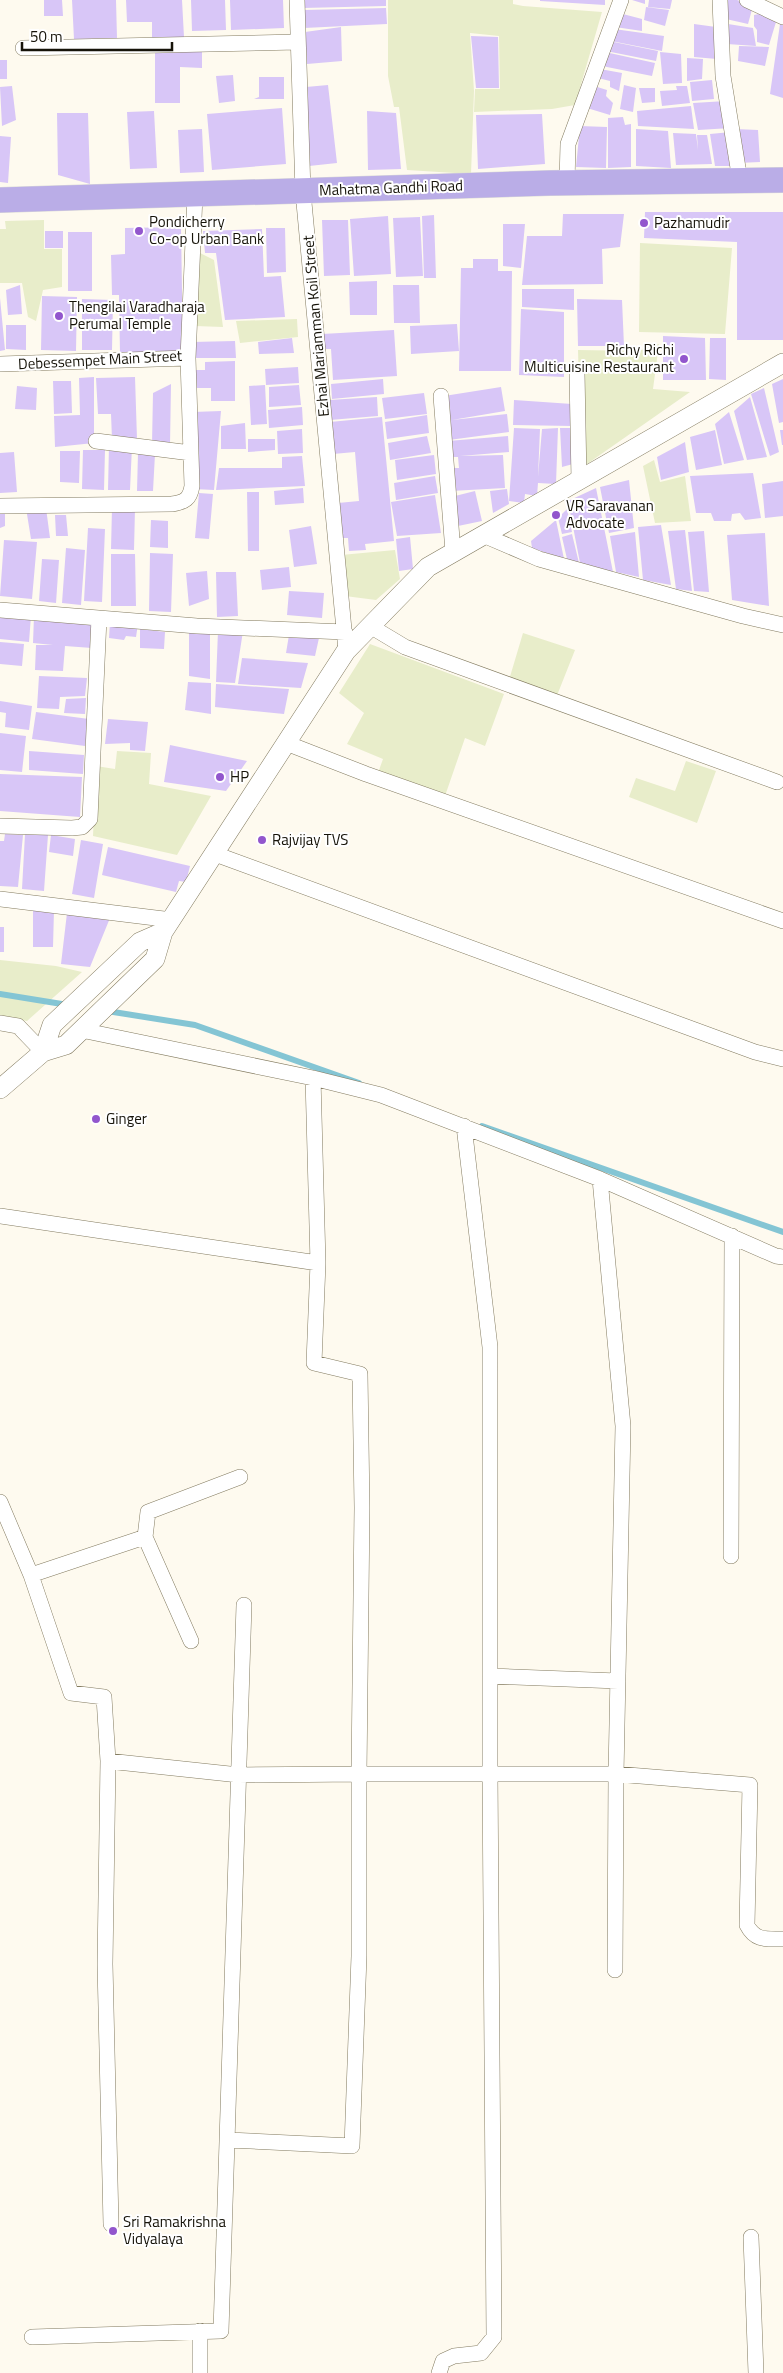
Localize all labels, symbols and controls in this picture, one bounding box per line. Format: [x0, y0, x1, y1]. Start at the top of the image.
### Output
scale bar [22, 20, 172, 52]
text: 50 m [30, 25, 63, 48]
street label: Mahatma Gandhi Road [319, 173, 463, 202]
place label: Pondicherry Co-op Urban Bank [149, 210, 264, 250]
place label: Pazhamudir [654, 211, 730, 234]
marker: Pazhamudir [638, 217, 650, 229]
marker: Pondicherry Co-op Urban Bank [133, 225, 145, 237]
street label: Ezhai Mariamman Koil Street [296, 234, 335, 418]
place label: Thengilai Varadharaja Perumal Temple [69, 295, 205, 335]
marker: Thengilai Varadharaja Perumal Temple [53, 310, 65, 322]
place label: Richy Richi Multicuisine Restaurant [524, 338, 675, 378]
street label: Debessempet Main Street [17, 344, 183, 375]
marker: Richy Richi Multicuisine Restaurant [678, 353, 690, 365]
place label: VR Saravanan Advocate [566, 494, 654, 534]
marker: VR Saravanan Advocate [550, 509, 562, 521]
place label: HP [230, 765, 249, 788]
marker: HP [214, 771, 226, 783]
place label: Rajvijay TVS [272, 828, 348, 851]
marker: Rajvijay TVS [256, 834, 268, 846]
place label: Ginger [106, 1107, 147, 1130]
marker: Ginger [90, 1113, 102, 1125]
place label: Sri Ramakrishna Vidyalaya [123, 2210, 226, 2250]
marker: Sri Ramakrishna Vidyalaya [107, 2225, 119, 2237]

